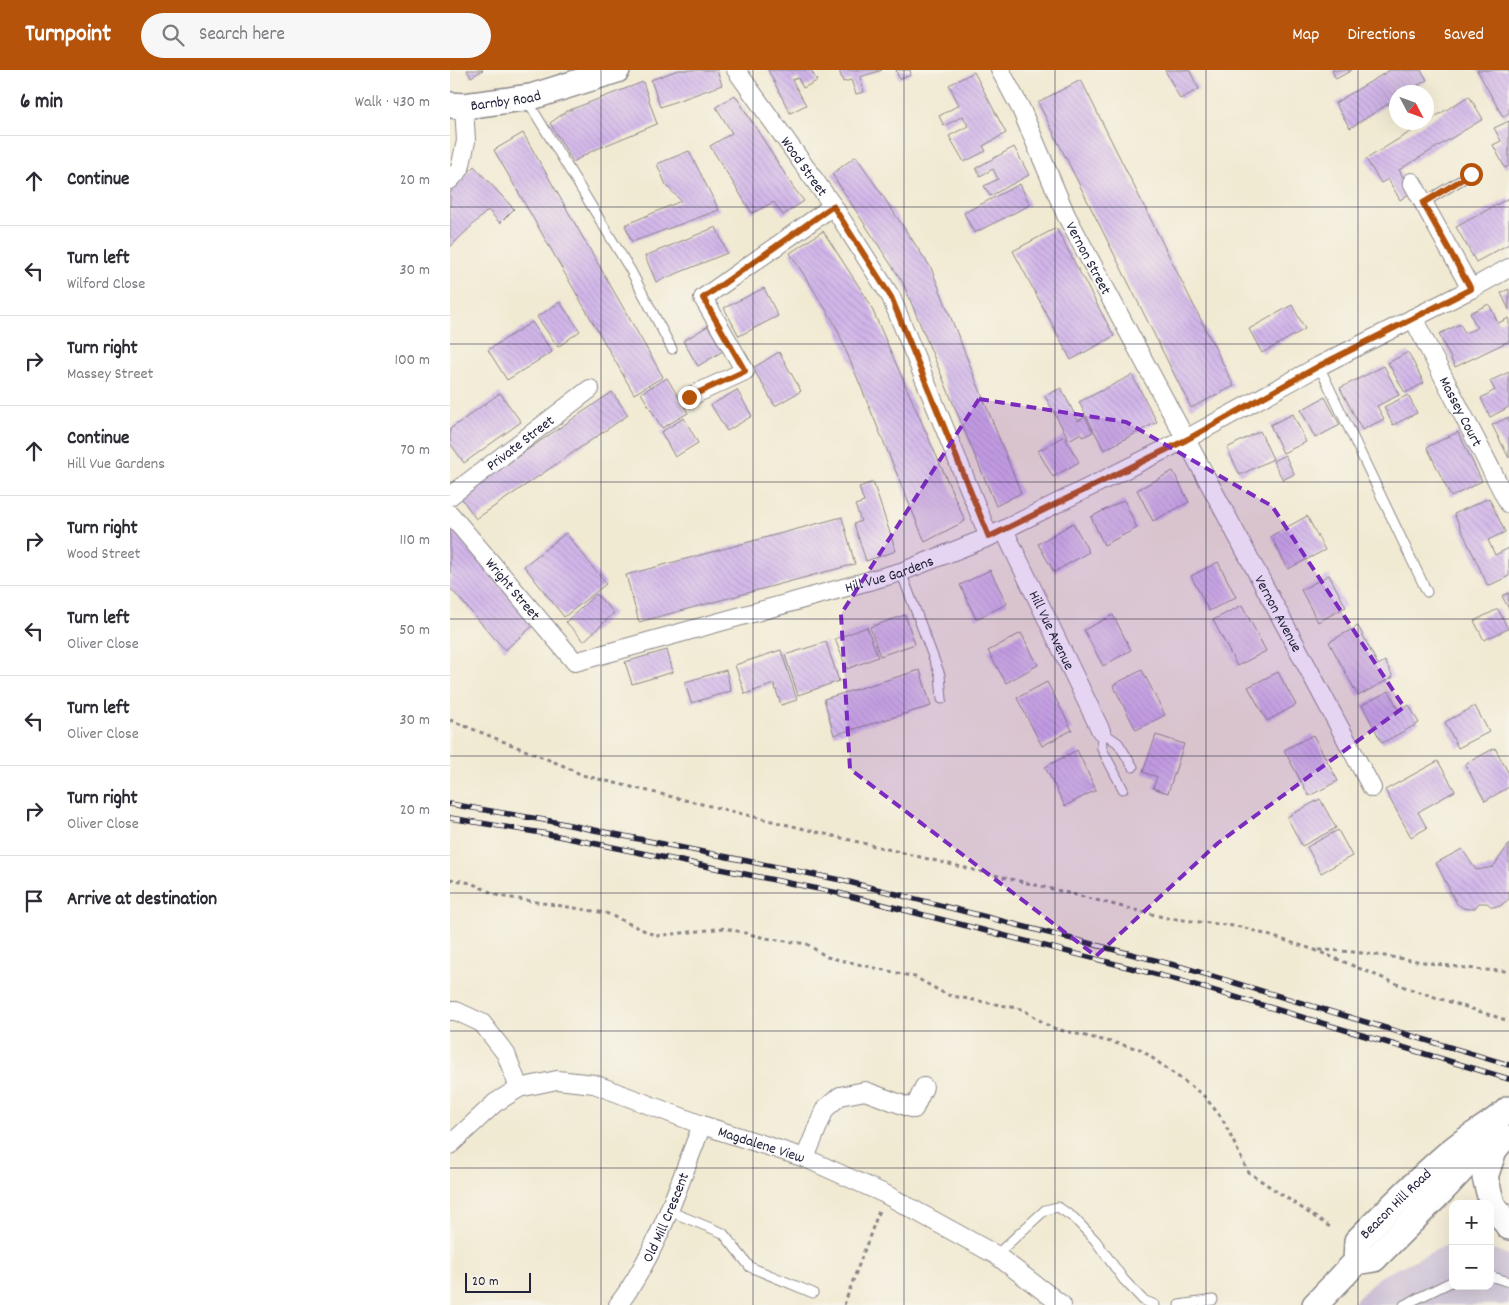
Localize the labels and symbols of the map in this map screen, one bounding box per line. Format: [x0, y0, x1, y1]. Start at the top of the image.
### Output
street label: Barnby Road [469, 85, 544, 118]
north arrow [1389, 85, 1434, 130]
street label: Wood Street [774, 133, 832, 202]
route start [1460, 163, 1483, 186]
street label: Vernon Street [1059, 218, 1116, 300]
street label: Massey Court [1432, 373, 1487, 452]
route end [678, 386, 701, 409]
street label: Private Street [482, 411, 560, 477]
street label: Hill Vue Gardens [843, 551, 937, 600]
street label: Wright Street [479, 554, 545, 627]
street label: Vernon Avenue [1247, 572, 1307, 657]
street label: Hill Vue Avenue [1022, 587, 1079, 675]
street label: Magdalene View [715, 1122, 807, 1170]
street label: Beacon Hill Road [1356, 1164, 1437, 1245]
street label: Old Mill Crescent [638, 1169, 696, 1267]
scale bar [465, 1270, 531, 1293]

